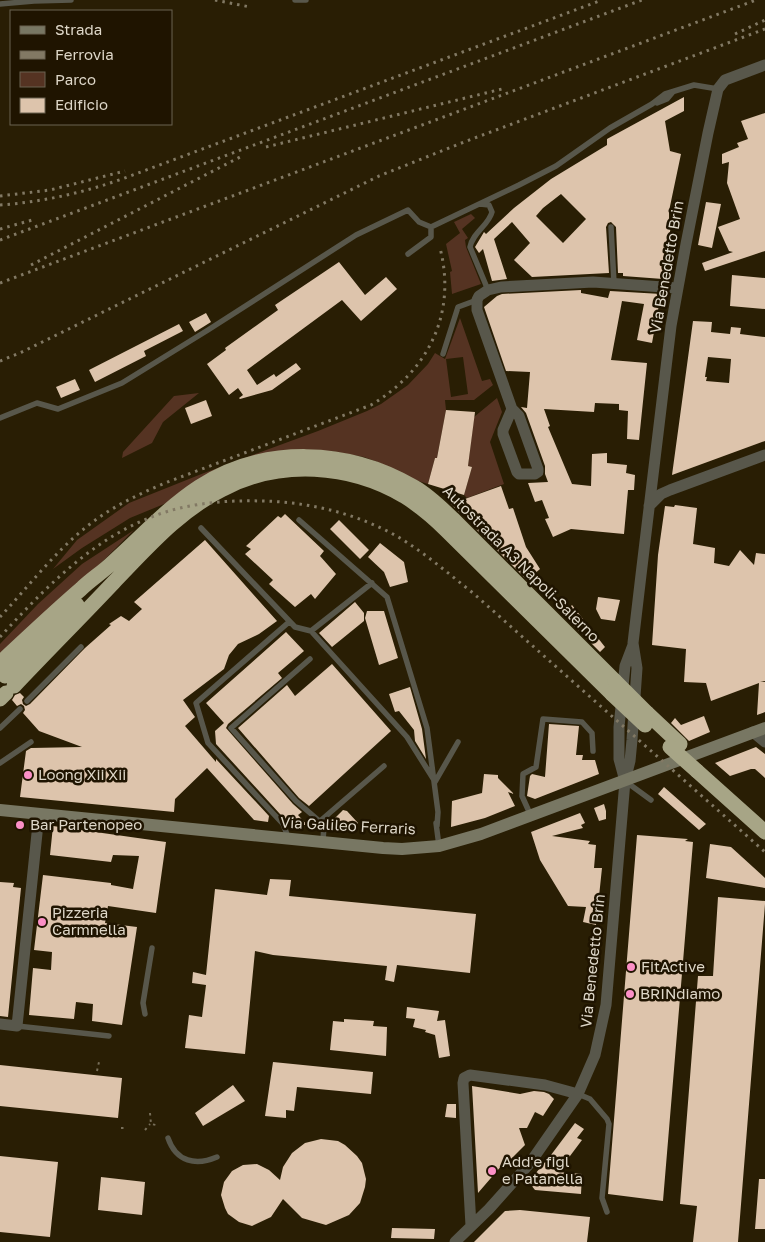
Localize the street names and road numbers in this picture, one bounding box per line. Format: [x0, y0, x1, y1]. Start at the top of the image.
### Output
street label: Via Benedetto Brin [645, 199, 687, 335]
street label: Autostrada A3 Napoli-Salerno [440, 481, 604, 645]
street label: Via Galileo Ferraris [280, 812, 416, 838]
street label: Via Benedetto Brin [576, 893, 608, 1029]

